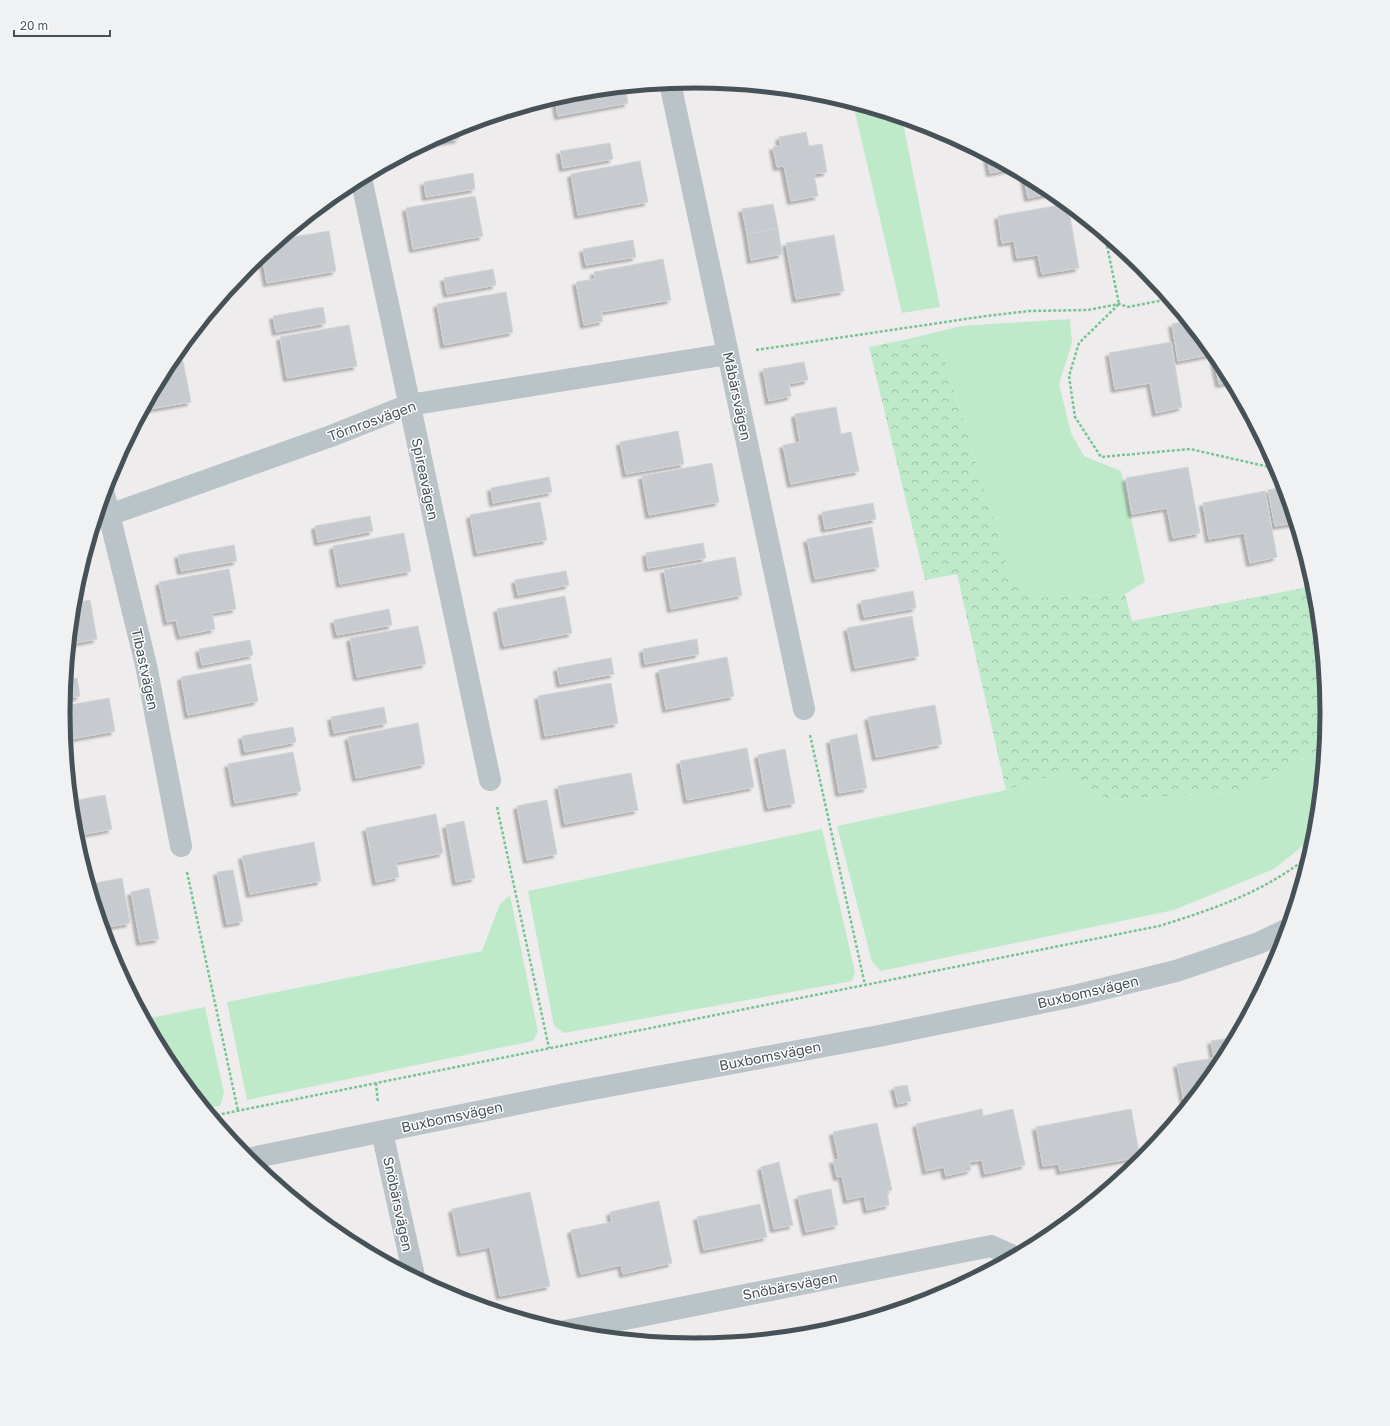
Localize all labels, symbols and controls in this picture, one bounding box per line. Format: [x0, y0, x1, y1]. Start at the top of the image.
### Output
scale bar [14, 12, 110, 38]
text: 20 m [20, 18, 48, 33]
street label: Måbärsvägen [720, 350, 755, 442]
street label: Törnrosvägen [326, 397, 418, 444]
street label: Spireavägen [409, 436, 442, 521]
street label: Tibastvägen [129, 627, 162, 711]
street label: Buxbomsvägen [1036, 972, 1140, 1011]
street label: Buxbomsvägen [718, 1037, 822, 1074]
street label: Buxbomsvägen [400, 1097, 504, 1136]
street label: Snöbärsvägen [380, 1155, 417, 1253]
street label: Snöbärsvägen [741, 1268, 839, 1303]

